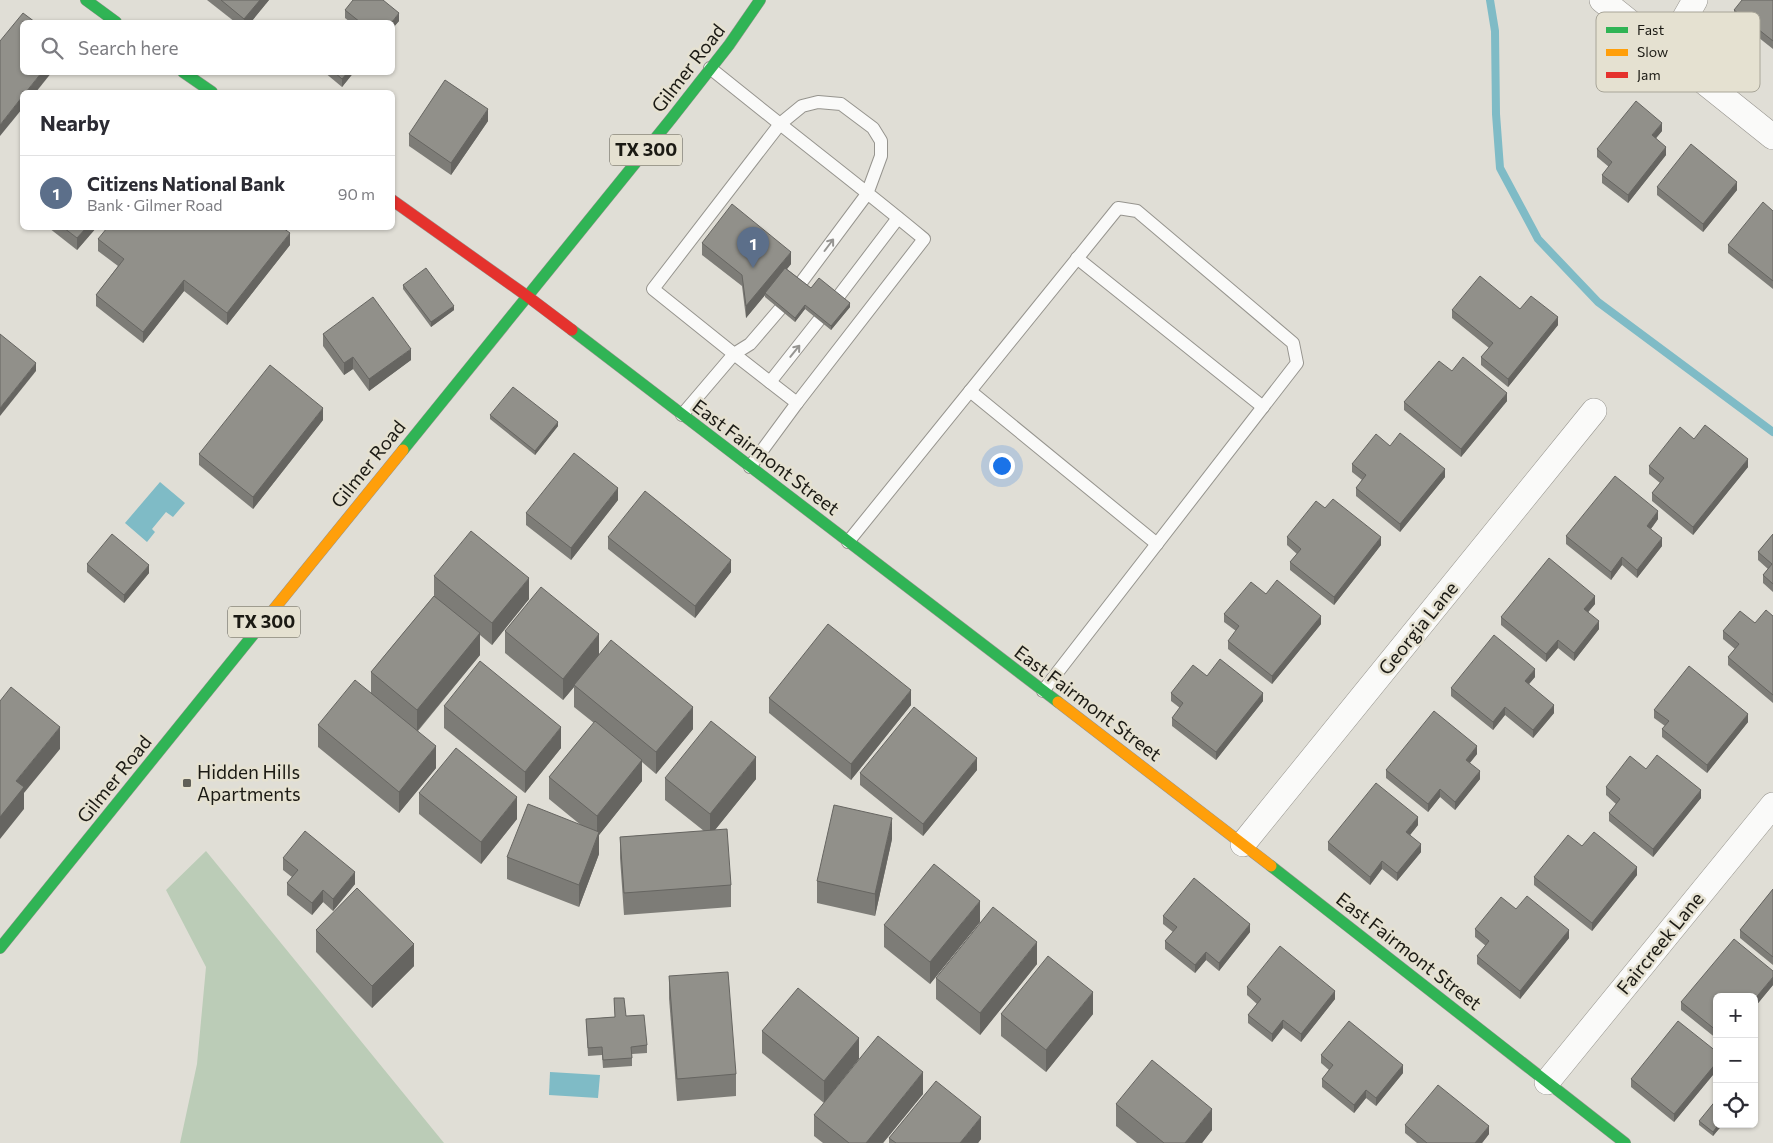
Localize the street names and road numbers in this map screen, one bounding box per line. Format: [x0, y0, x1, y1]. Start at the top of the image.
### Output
street label: Gilmer Road [646, 19, 729, 116]
road number: TX 300 [610, 134, 682, 166]
street label: East Fairmont Street [688, 394, 845, 520]
street label: Gilmer Road [325, 415, 410, 512]
street label: Georgia Lane [1373, 576, 1462, 679]
road number: TX 300 [228, 606, 300, 638]
street label: East Fairmont Street [1010, 640, 1167, 766]
street label: Gilmer Road [71, 730, 156, 827]
street label: East Fairmont Street [1332, 887, 1487, 1015]
street label: Faircreek Lane [1611, 887, 1708, 998]

